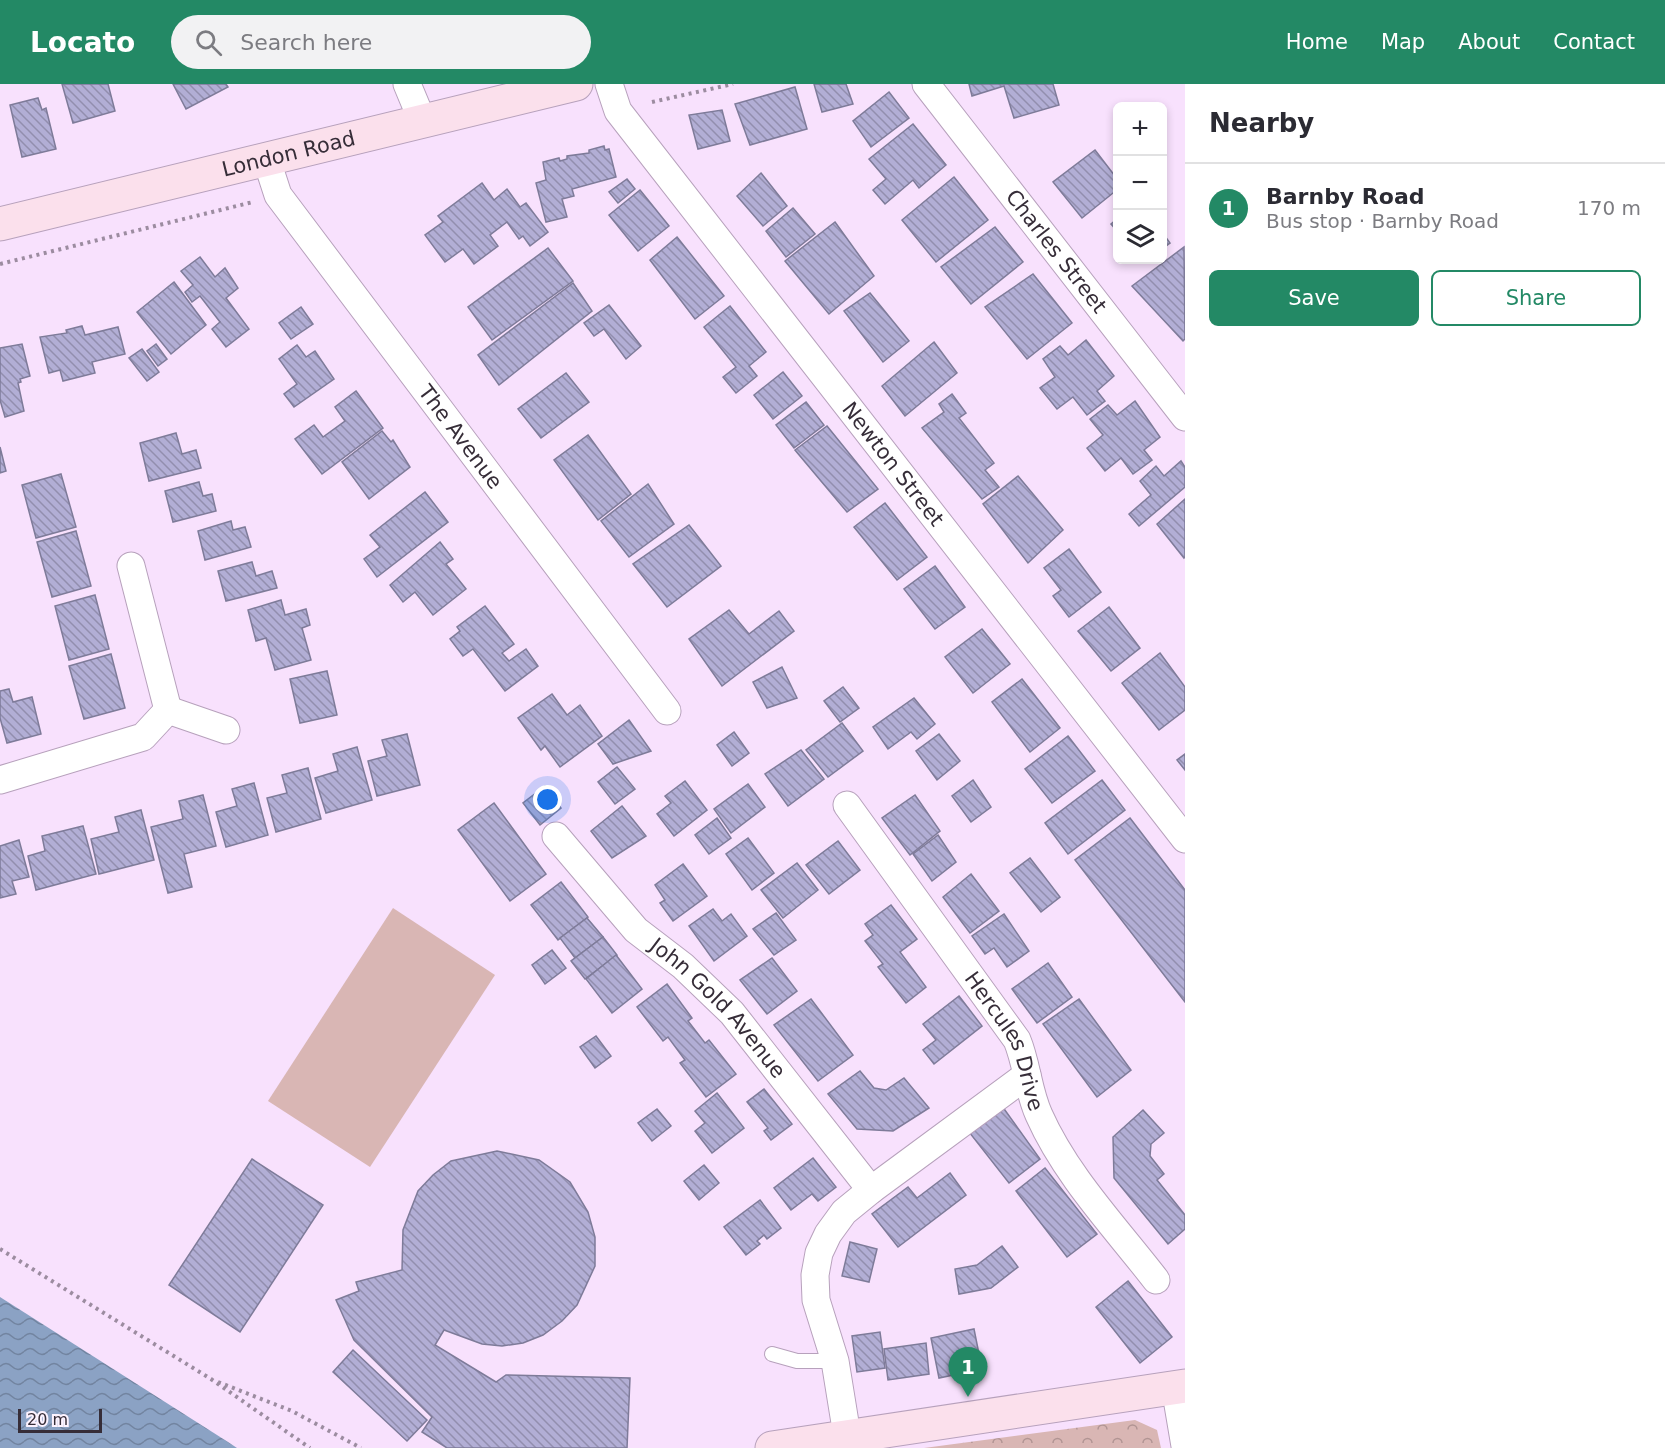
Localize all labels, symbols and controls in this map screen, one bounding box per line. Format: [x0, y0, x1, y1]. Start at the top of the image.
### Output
search box [171, 15, 591, 69]
text: Locato [30, 26, 135, 59]
icon: search [192, 26, 225, 59]
text: Search here [240, 30, 372, 55]
text: Home [1286, 30, 1348, 54]
text: Map [1381, 30, 1425, 54]
text: About [1458, 30, 1520, 54]
text: Contact [1553, 30, 1635, 54]
map controls [1113, 102, 1167, 264]
button: + [1113, 102, 1167, 156]
text: Nearby [1209, 108, 1314, 138]
street label: London Road [219, 126, 358, 182]
button: − [1113, 156, 1167, 210]
text: Barnby Road [1266, 184, 1425, 209]
street label: Charles Street [1001, 185, 1112, 318]
text: 1 [1222, 196, 1235, 220]
text: 170 m [1577, 196, 1641, 220]
text: Bus stop · Barnby Road [1266, 209, 1499, 233]
button: layers [1113, 210, 1167, 264]
button: Save [1209, 270, 1419, 326]
button: Share [1431, 270, 1641, 326]
street label: The Avenue [413, 380, 507, 494]
street label: Newton Street [837, 397, 949, 531]
your location [533, 785, 562, 814]
street label: John Gold Avenue [644, 932, 790, 1083]
street label: Hercules Drive [960, 967, 1048, 1114]
pin: 1 [948, 1348, 988, 1397]
scale bar [18, 1406, 102, 1434]
text: 20 m [27, 1410, 68, 1429]

